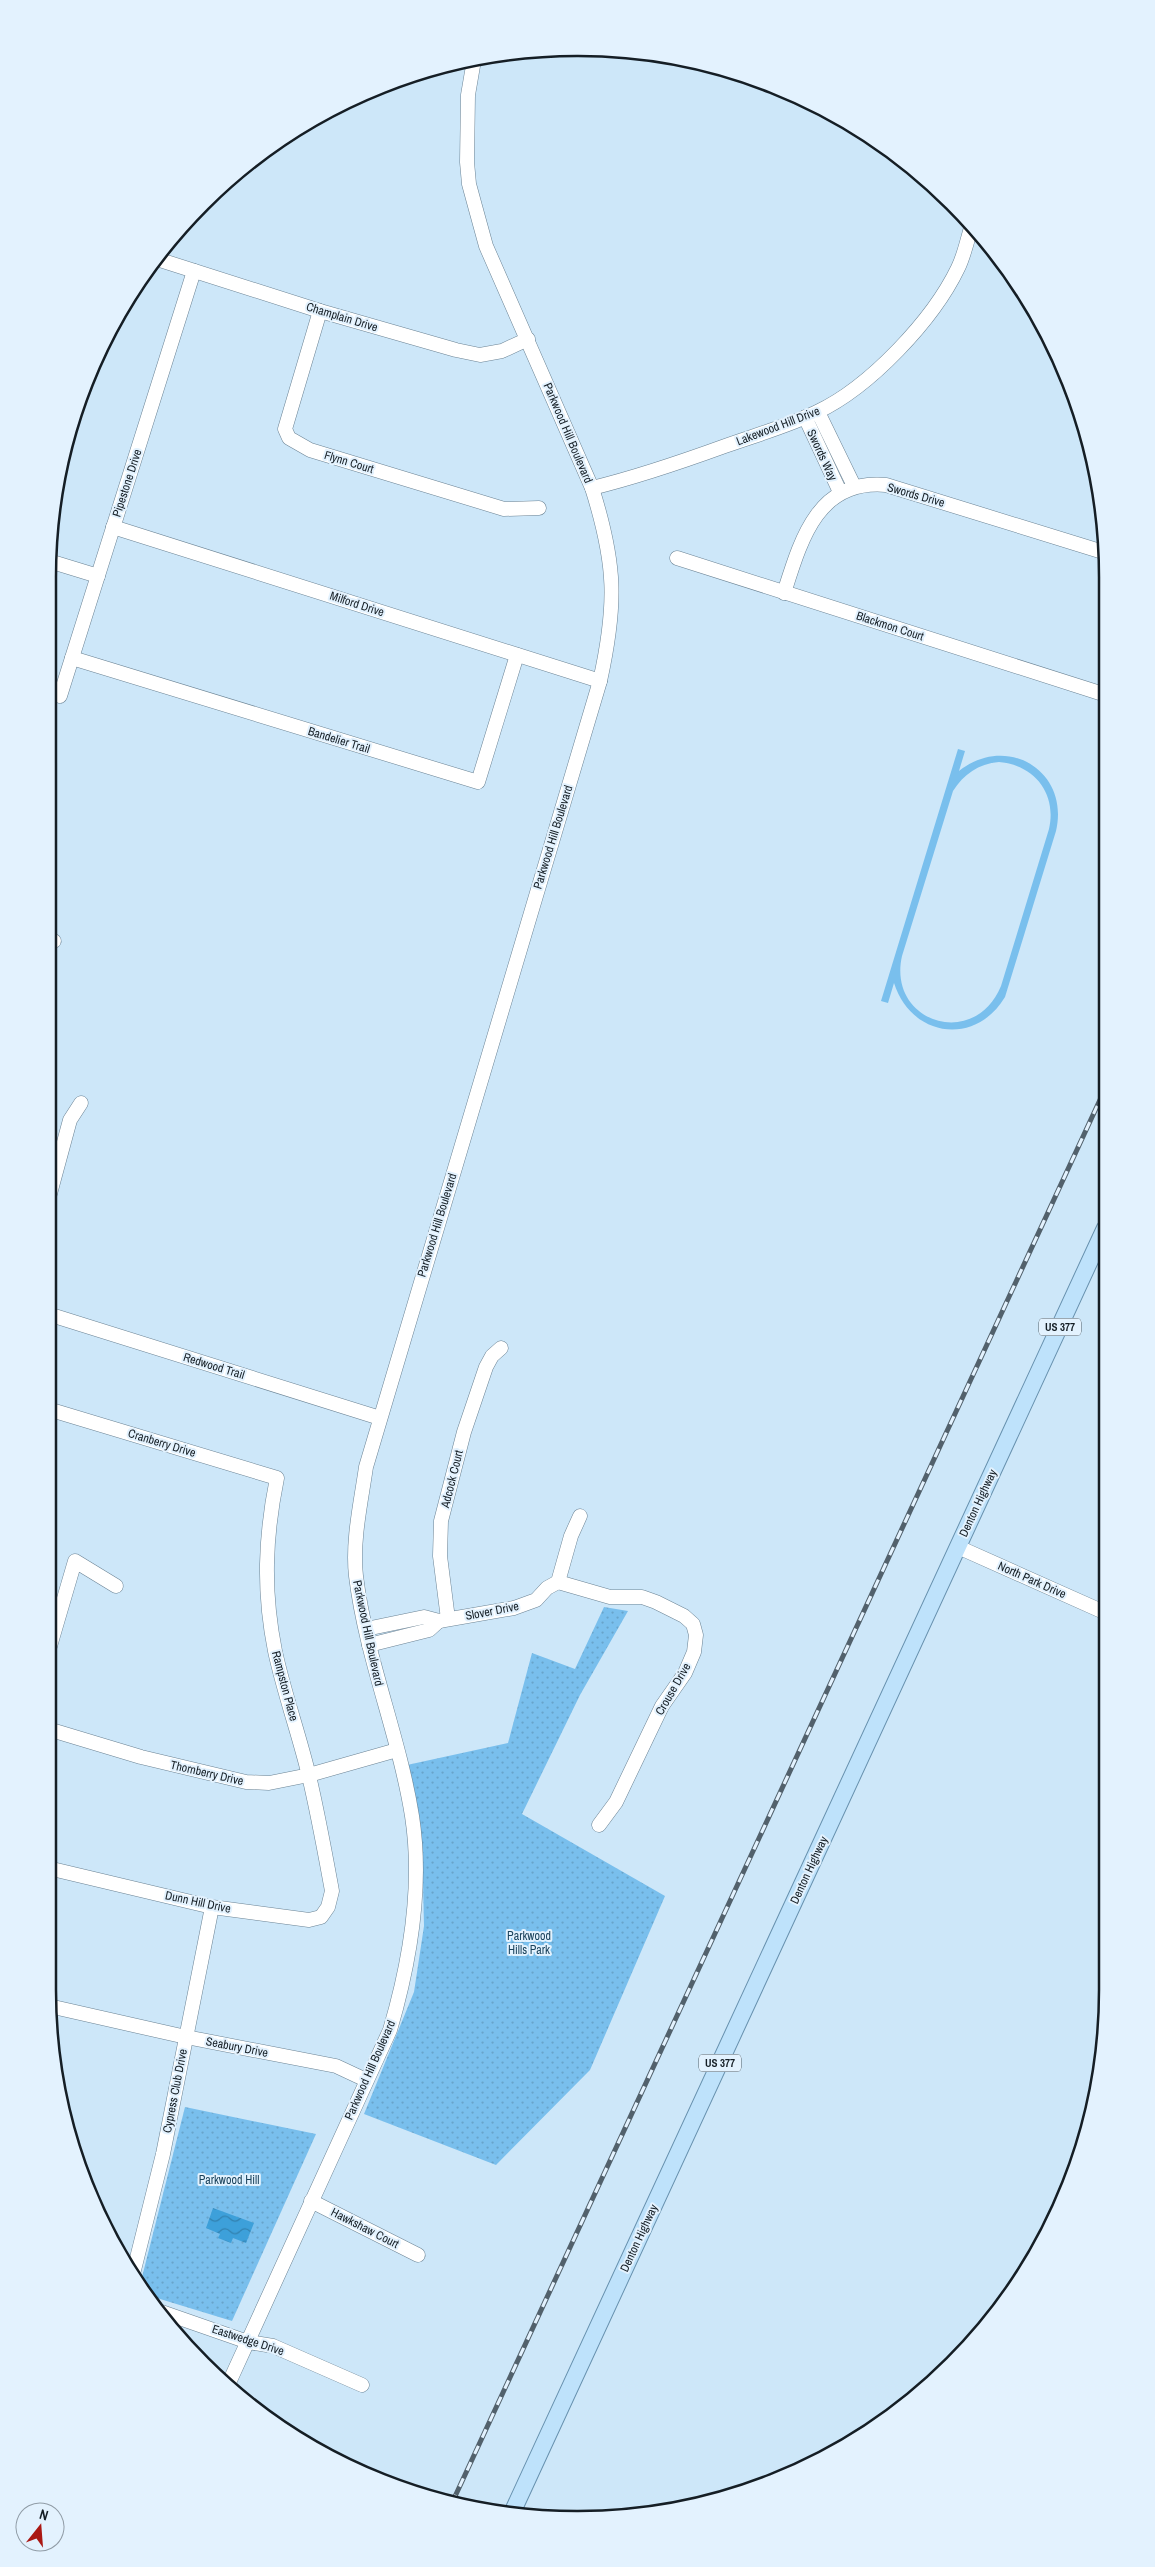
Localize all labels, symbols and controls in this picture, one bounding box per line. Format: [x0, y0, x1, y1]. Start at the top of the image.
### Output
street label: Champlain Drive [304, 299, 380, 335]
street label: Parkwood Hill Boulevard [540, 380, 596, 486]
street label: Lakewood Hill Drive [734, 403, 822, 449]
street label: Swords Way [803, 427, 841, 483]
street label: Pipestone Drive [108, 447, 146, 519]
street label: Flynn Court [322, 447, 376, 477]
street label: Swords Drive [885, 479, 947, 511]
street label: Milford Drive [328, 588, 386, 620]
street label: Blackmon Court [854, 608, 926, 645]
street label: Bandelier Trail [306, 723, 372, 757]
street label: Parkwood Hill Boulevard [530, 783, 576, 891]
street label: Parkwood Hill Boulevard [414, 1171, 460, 1279]
road number: US 377 [1039, 1318, 1081, 1335]
street label: Redwood Trail [181, 1349, 247, 1383]
street label: Cranberry Drive [126, 1425, 198, 1461]
street label: Adcock Court [437, 1448, 467, 1511]
street label: Denton Highway [955, 1467, 1001, 1539]
street label: North Park Drive [995, 1558, 1069, 1602]
street label: Parkwood Hill Boulevard [349, 1579, 387, 1687]
street label: Slover Drive [464, 1598, 520, 1624]
street label: Rampston Place [268, 1649, 302, 1723]
street label: Crouse Drive [652, 1660, 694, 1718]
street label: Thornberry Drive [169, 1757, 245, 1789]
street label: Denton Highway [786, 1834, 832, 1906]
street label: Dunn Hill Drive [164, 1887, 232, 1917]
park label: Parkwood Hills Park [507, 1928, 551, 1958]
street label: Parkwood Hill Boulevard [341, 2018, 399, 2122]
street label: Seabury Drive [205, 2033, 269, 2061]
street label: Cypress Club Drive [159, 2048, 191, 2134]
road number: US 377 [699, 2054, 741, 2072]
park label: Parkwood Hill [199, 2172, 259, 2188]
street label: Denton Highway [616, 2202, 662, 2274]
street label: Hawkshaw Court [328, 2204, 402, 2252]
street label: Eastwedge Drive [210, 2321, 286, 2359]
north arrow [15, 2502, 65, 2552]
text: N [37, 2505, 50, 2524]

